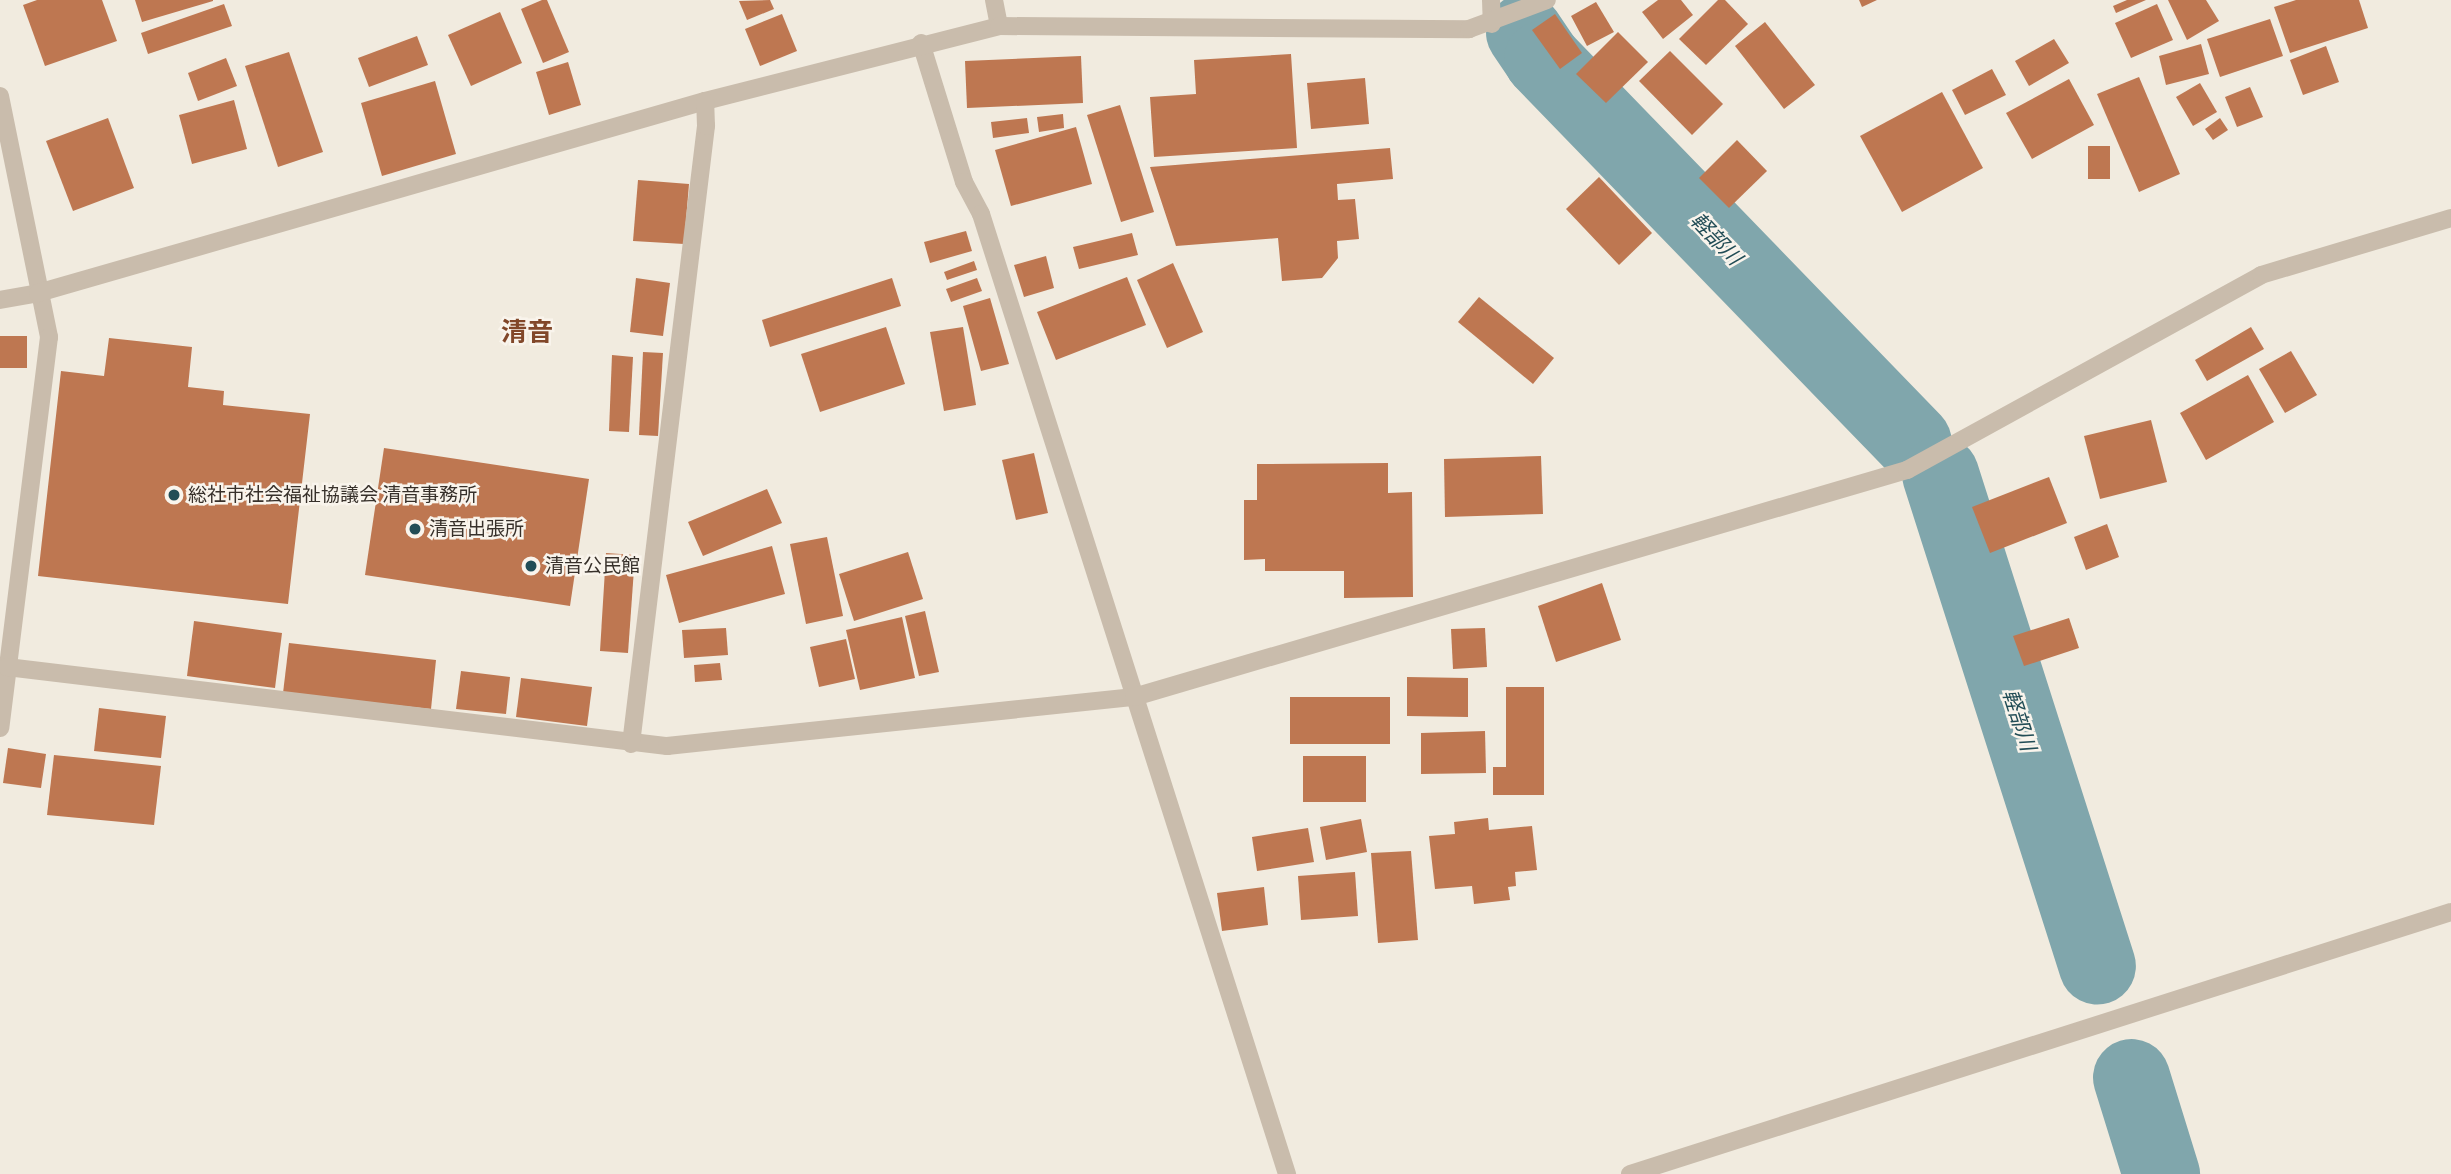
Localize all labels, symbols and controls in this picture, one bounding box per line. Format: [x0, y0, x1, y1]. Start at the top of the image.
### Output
water label: 軽部川 [1685, 208, 1747, 270]
district label: 清音 [501, 317, 553, 349]
place label: 総社市社会福祉協議会 清音事務所 [188, 484, 477, 506]
marker: 総社市社会福祉協議会 清音事務所 [166, 487, 182, 503]
place label: 清音出張所 [429, 518, 524, 540]
marker: 清音出張所 [407, 521, 423, 537]
place label: 清音公民館 [545, 555, 640, 577]
marker: 清音公民館 [523, 558, 539, 574]
water label: 軽部川 [1997, 686, 2041, 754]

